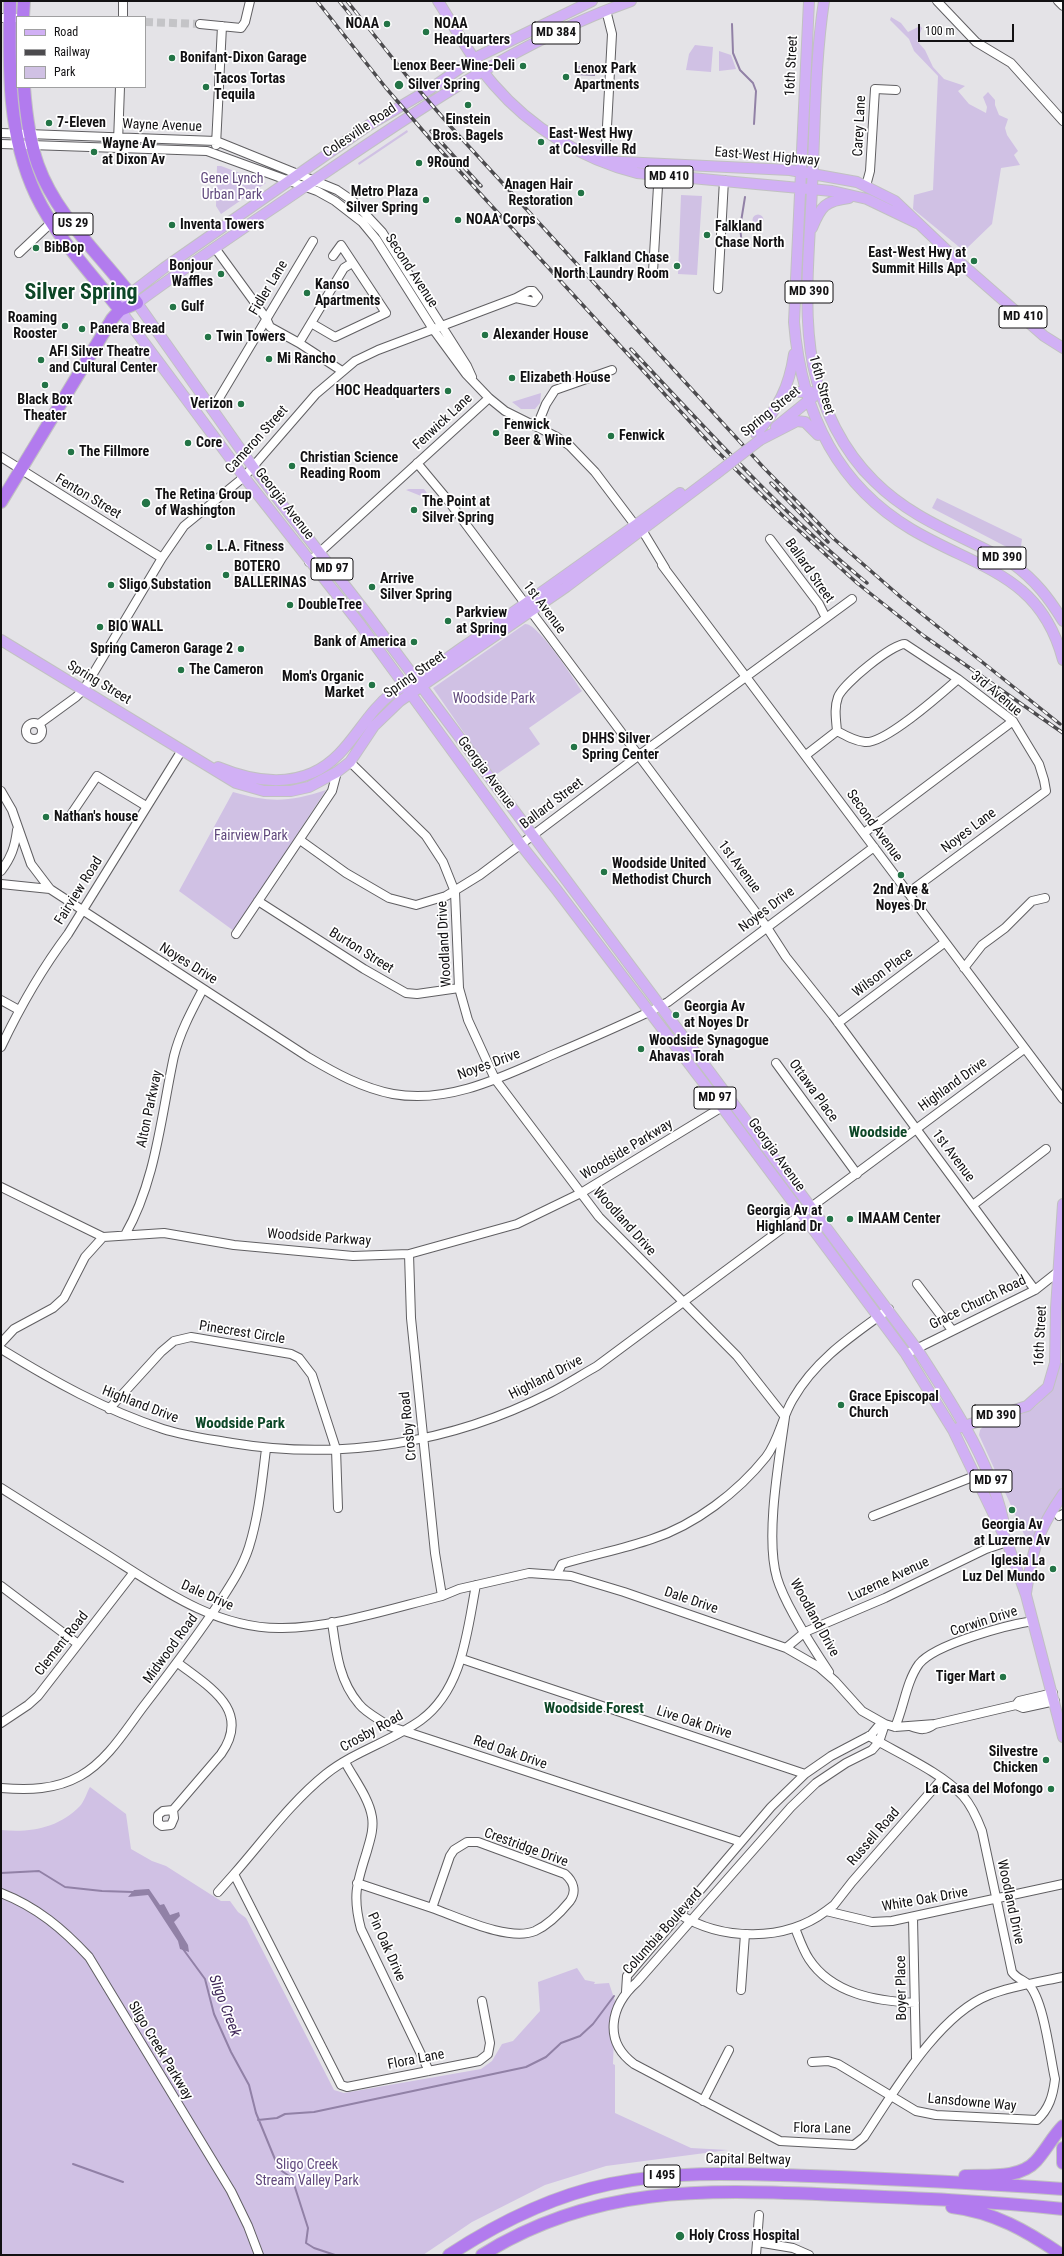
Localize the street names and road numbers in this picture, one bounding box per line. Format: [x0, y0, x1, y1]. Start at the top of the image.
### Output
road number: MD 384 [532, 22, 580, 44]
street label: 16th Street [782, 35, 802, 97]
street label: Carey Lane [850, 95, 870, 157]
street label: Colesville Road [320, 100, 400, 162]
street label: Wayne Avenue [122, 116, 202, 136]
street label: East-West Highway [714, 144, 820, 170]
road number: MD 410 [645, 166, 693, 188]
road number: US 29 [53, 213, 93, 235]
street label: Second Avenue [381, 231, 441, 311]
street label: Fidler Lane [246, 258, 292, 318]
road number: MD 390 [785, 281, 833, 303]
road number: MD 410 [999, 306, 1047, 328]
street label: 16th Street [805, 353, 837, 417]
street label: Spring Street [738, 383, 804, 441]
street label: Fenwick Lane [410, 390, 476, 454]
street label: Cameron Street [222, 403, 292, 477]
street label: Georgia Avenue [251, 465, 317, 543]
street label: Fenton Street [52, 471, 124, 523]
street label: Ballard Street [781, 536, 837, 606]
road number: MD 390 [978, 547, 1026, 569]
road number: MD 97 [311, 558, 353, 580]
street label: 1st Avenue [519, 579, 569, 637]
street label: Spring Street [381, 648, 449, 702]
street label: Spring Street [64, 657, 134, 709]
street label: 3rd Avenue [967, 668, 1025, 720]
street label: Georgia Avenue [453, 733, 519, 813]
street label: Ballard Street [517, 775, 587, 833]
street label: Second Avenue [842, 787, 906, 865]
street label: Noyes Lane [938, 805, 1000, 857]
street label: 1st Avenue [714, 838, 764, 896]
street label: Fairview Road [51, 854, 107, 928]
street label: Noyes Drive [736, 884, 798, 936]
street label: Woodland Drive [434, 900, 456, 988]
street label: Burton Street [326, 925, 396, 977]
street label: Noyes Drive [156, 940, 220, 988]
street label: Wilson Place [850, 945, 916, 1001]
street label: Noyes Drive [455, 1046, 523, 1084]
street label: Highland Drive [916, 1055, 990, 1115]
street label: Ottawa Place [785, 1056, 841, 1126]
street label: Alton Parkway [134, 1069, 166, 1149]
road number: MD 97 [694, 1087, 736, 1109]
street label: Georgia Avenue [744, 1115, 808, 1195]
street label: Woodside Parkway [578, 1116, 676, 1184]
street label: 1st Avenue [928, 1127, 978, 1185]
street label: Woodland Drive [589, 1184, 659, 1260]
street label: Woodside Parkway [266, 1226, 372, 1250]
street label: Grace Church Road [927, 1272, 1029, 1334]
street label: 16th Street [1031, 1305, 1051, 1367]
street label: Pinecrest Circle [198, 1318, 286, 1348]
street label: Highland Drive [506, 1352, 586, 1404]
street label: Highland Drive [99, 1383, 181, 1427]
street label: Crosby Road [397, 1391, 421, 1461]
road number: MD 390 [972, 1405, 1020, 1427]
road number: MD 97 [970, 1470, 1012, 1492]
street label: Luzerne Avenue [846, 1554, 932, 1606]
street label: Woodland Drive [786, 1576, 842, 1660]
street label: Dale Drive [178, 1577, 236, 1615]
street label: Dale Drive [662, 1584, 720, 1618]
street label: Corwin Drive [948, 1603, 1020, 1641]
street label: Clement Road [32, 1608, 92, 1680]
street label: Midwood Road [140, 1611, 202, 1687]
street label: Live Oak Drive [654, 1703, 734, 1743]
street label: Crosby Road [338, 1708, 406, 1756]
street label: Red Oak Drive [471, 1733, 549, 1773]
street label: Russell Road [844, 1805, 904, 1869]
street label: Crestridge Drive [482, 1825, 570, 1871]
street label: Woodland Drive [993, 1858, 1027, 1946]
street label: White Oak Drive [881, 1884, 969, 1916]
street label: Columbia Boulevard [620, 1885, 706, 1979]
street label: Pin Oak Drive [363, 1910, 409, 1984]
street label: Boyer Place [893, 1955, 911, 2021]
street label: Sligo Creek Parkway [124, 1999, 196, 2103]
street label: Flora Lane [386, 2046, 446, 2074]
street label: Lansdowne Way [927, 2091, 1017, 2115]
street label: Flora Lane [793, 2120, 851, 2138]
street label: Capital Beltway [705, 2151, 791, 2169]
road number: I 495 [644, 2165, 680, 2187]

